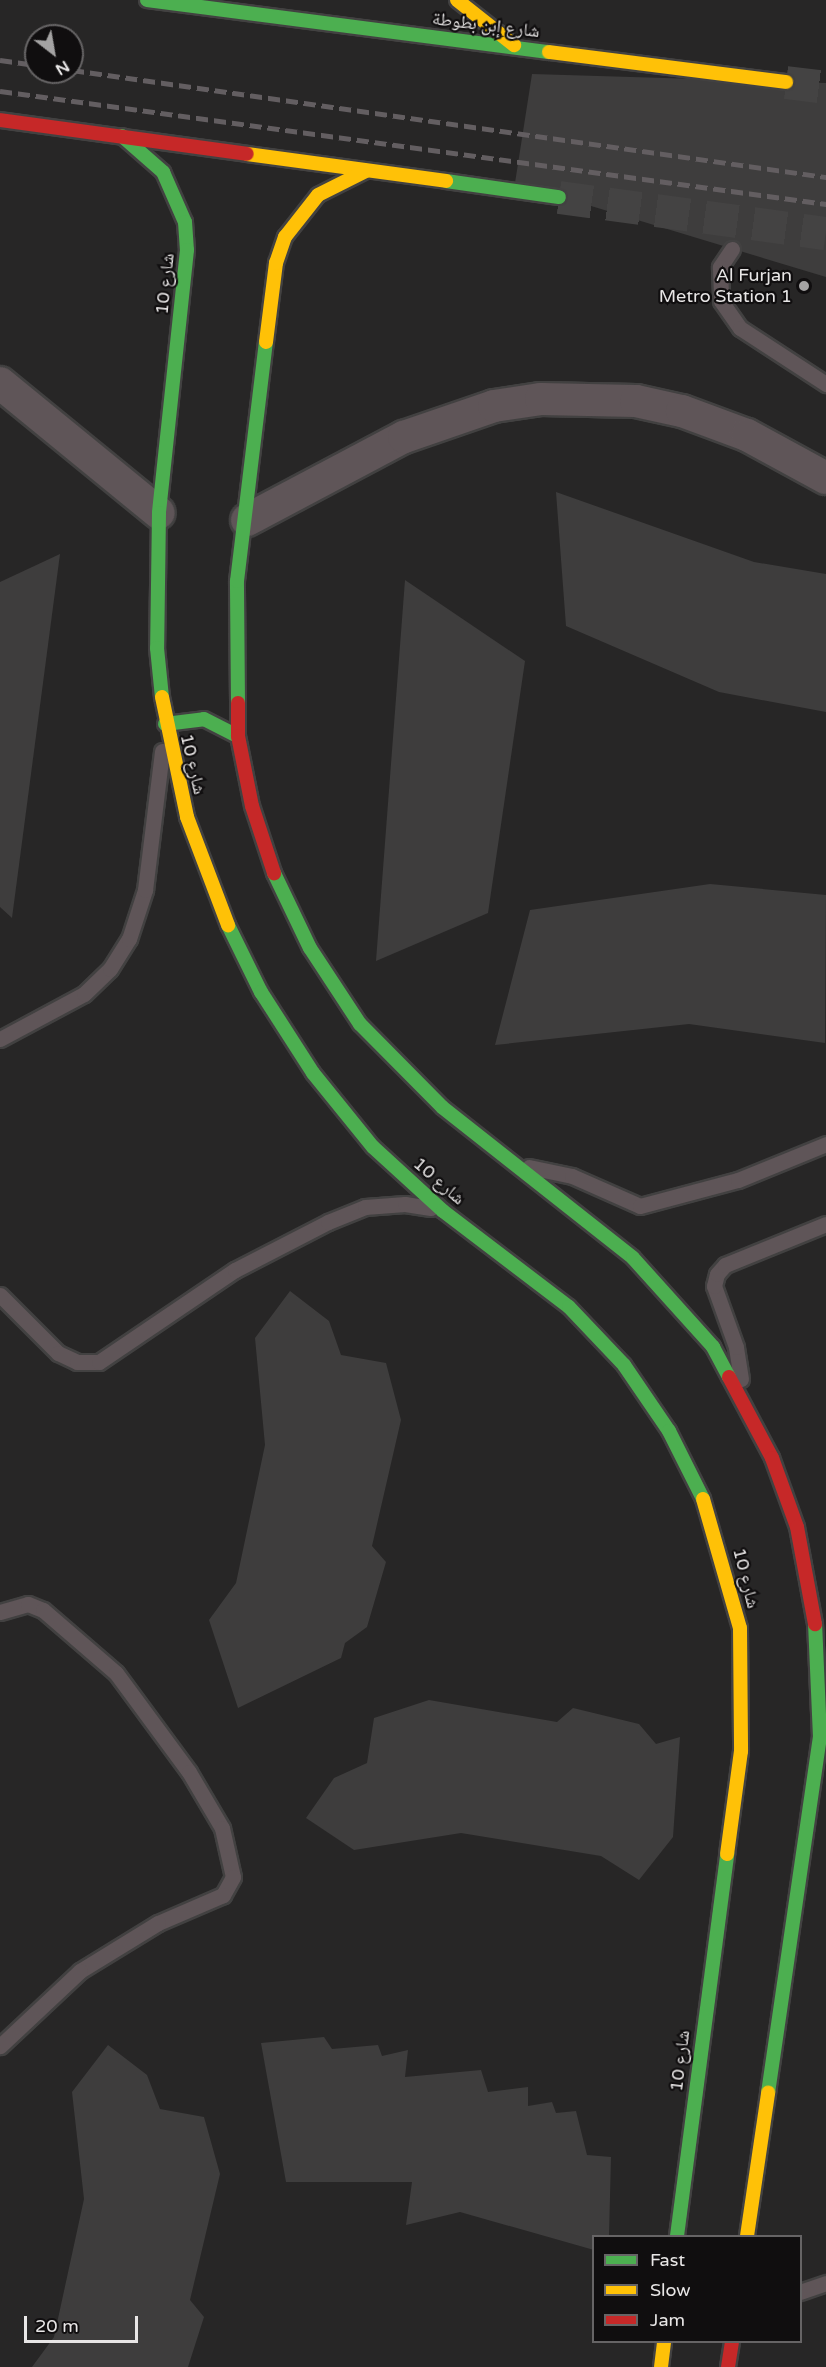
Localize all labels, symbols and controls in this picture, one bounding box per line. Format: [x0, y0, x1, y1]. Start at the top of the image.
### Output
street label: شارع إبن بطوطة [431, 8, 541, 42]
north arrow [24, 24, 84, 84]
text: N [52, 56, 73, 80]
street label: شارع 10 [151, 252, 179, 316]
place label: Al Furjan Metro Station 1 [659, 265, 792, 308]
marker: Al Furjan Metro Station 1 [797, 279, 811, 293]
street label: شارع 10 [176, 732, 210, 796]
street label: شارع 10 [409, 1153, 469, 1209]
street label: شارع 10 [728, 1546, 764, 1610]
street label: شارع 10 [666, 2029, 694, 2093]
legend [592, 2235, 802, 2343]
text: Fast [650, 2249, 685, 2271]
text: Slow [650, 2279, 691, 2301]
scale bar [27, 2304, 141, 2342]
text: Jam [650, 2309, 685, 2331]
text: 20 m [35, 2315, 79, 2337]

